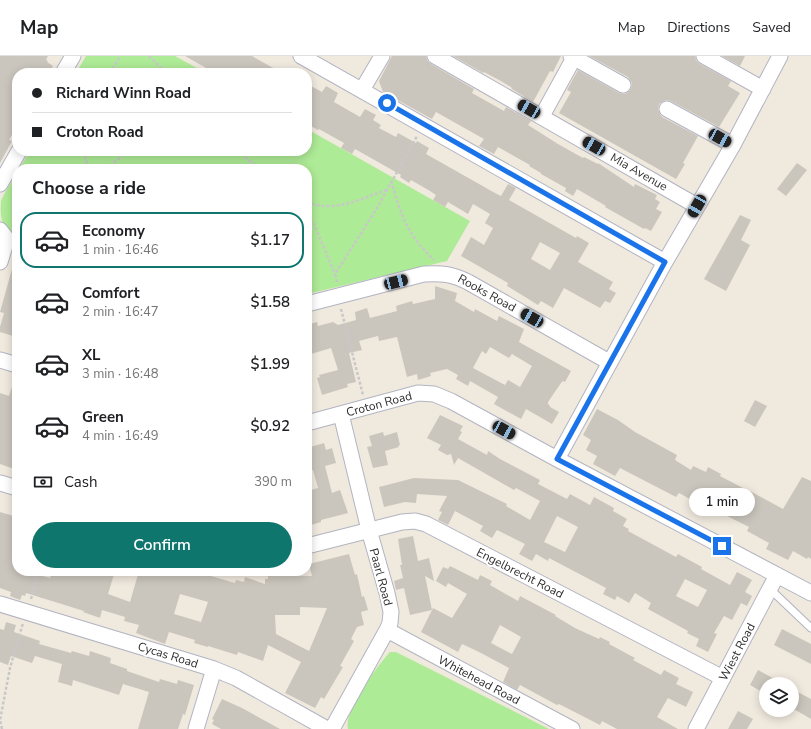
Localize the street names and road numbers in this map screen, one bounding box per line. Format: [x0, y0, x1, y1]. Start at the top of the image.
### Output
street label: Mia Avenue [608, 149, 670, 195]
street label: Rooks Road [455, 271, 519, 315]
street label: Croton Road [344, 388, 414, 420]
street label: Engelbrecht Road [474, 544, 566, 602]
street label: Paarl Road [366, 546, 396, 608]
street label: Wiest Road [715, 620, 759, 684]
street label: Cycas Road [136, 638, 200, 672]
street label: Whitehead Road [435, 652, 523, 708]

